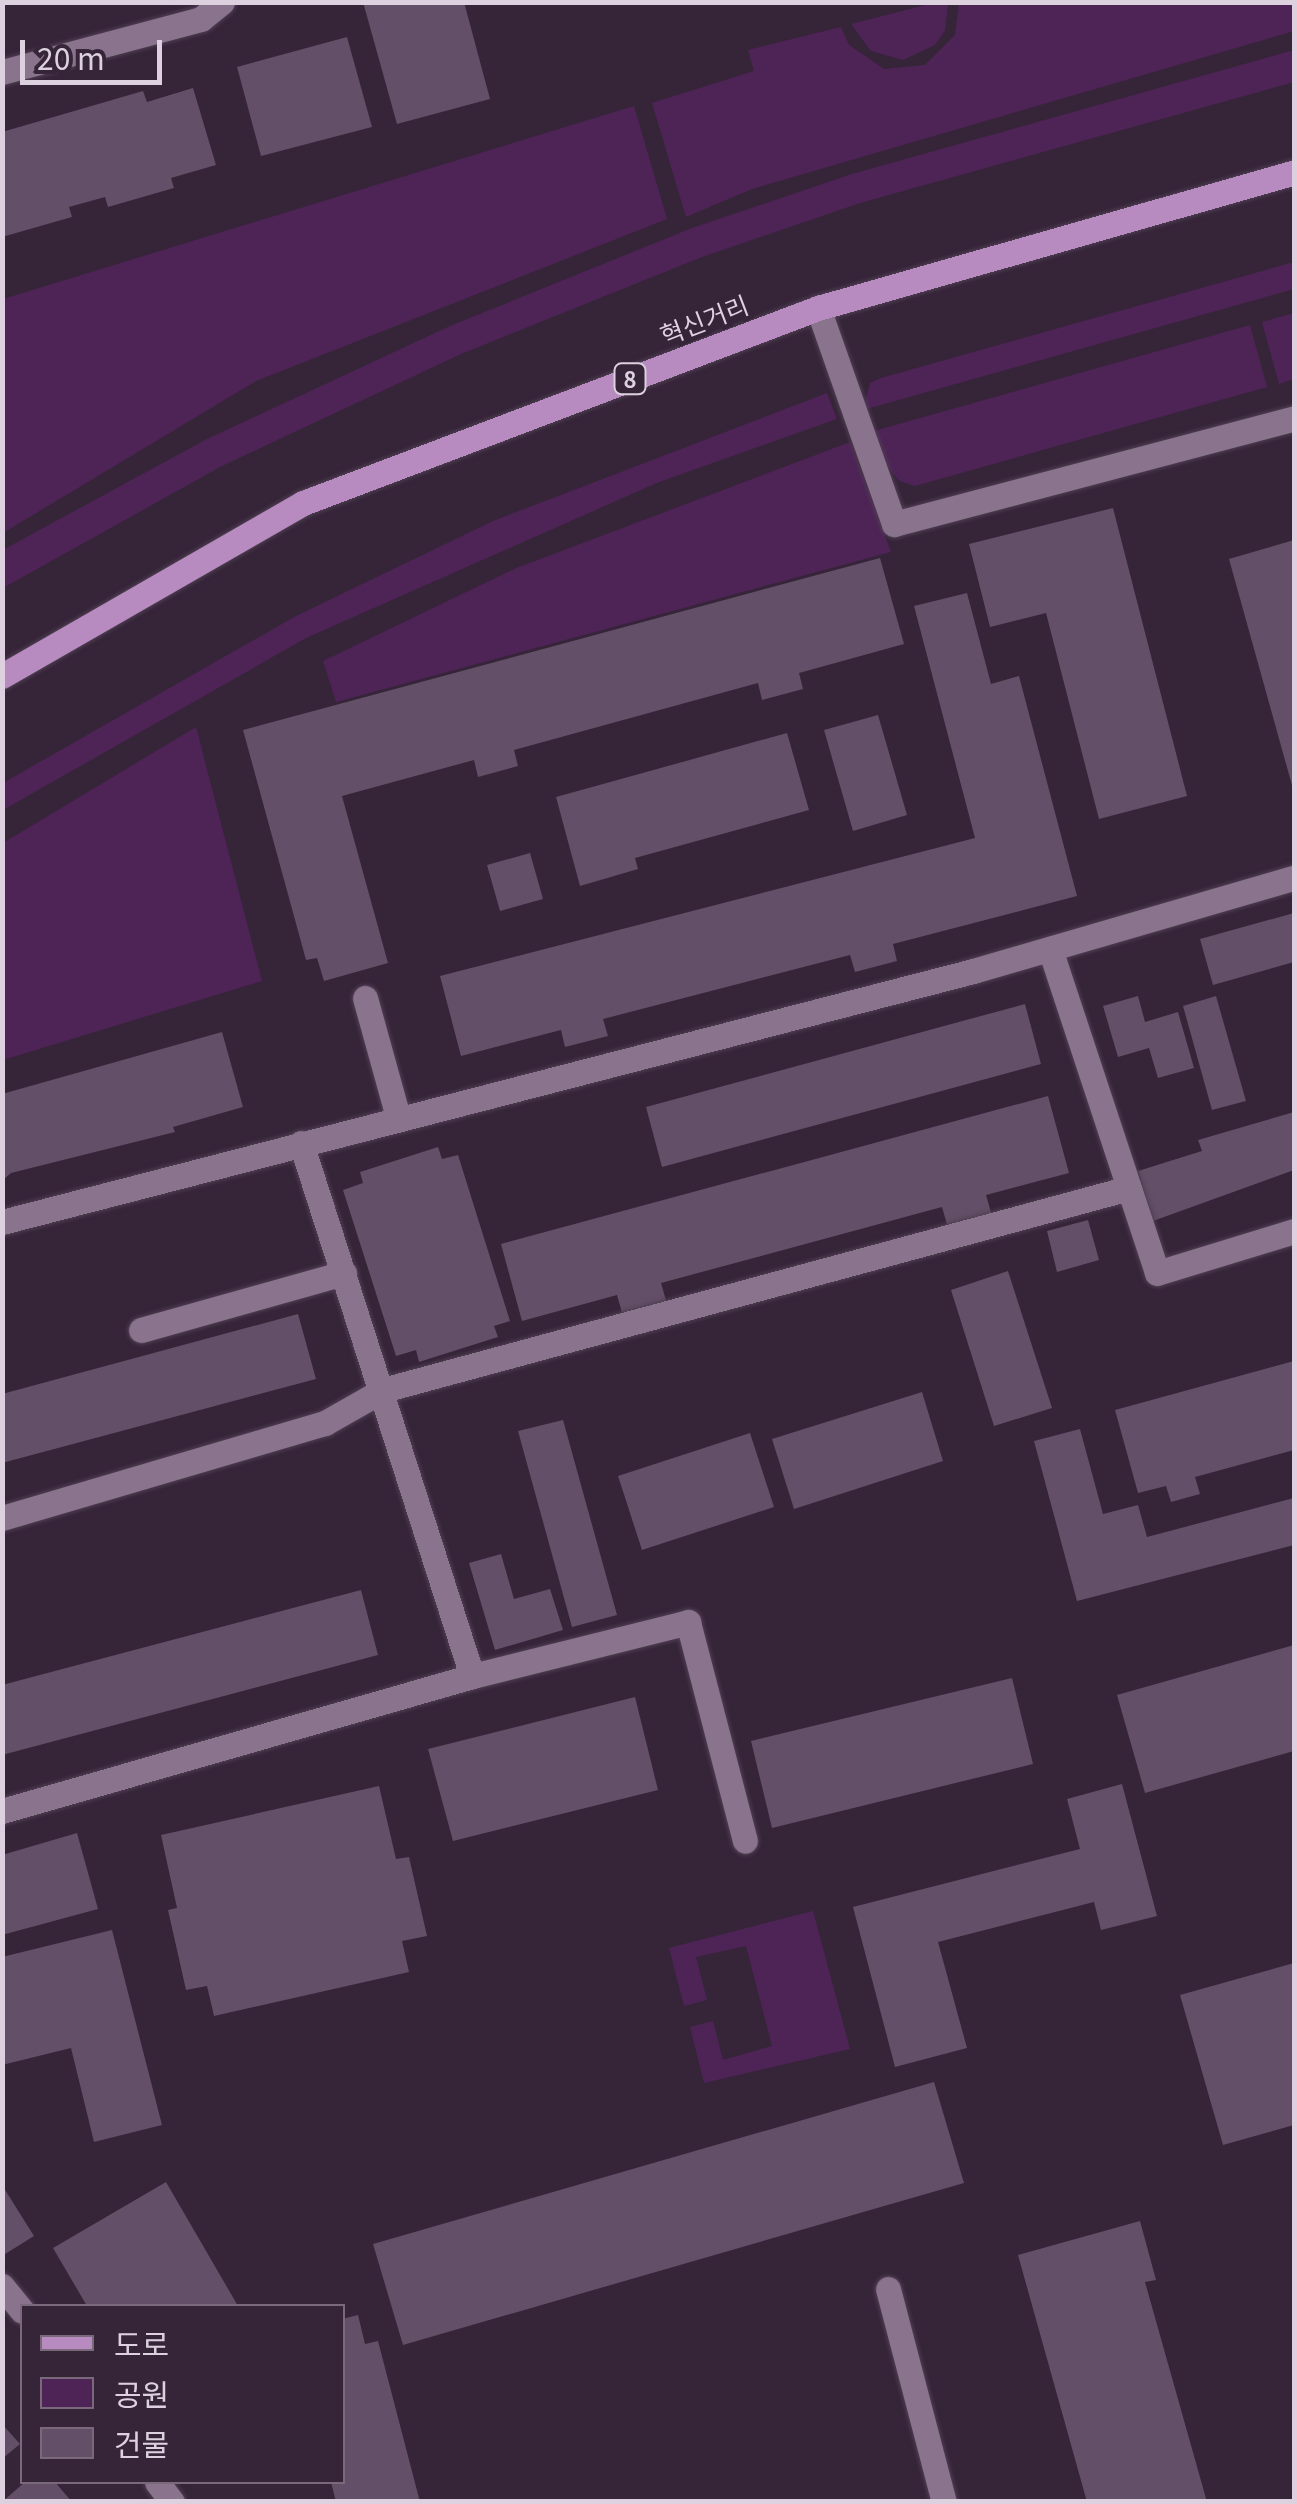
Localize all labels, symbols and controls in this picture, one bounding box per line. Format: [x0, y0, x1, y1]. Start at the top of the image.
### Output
scale bar [25, 20, 168, 82]
text: 20 m [37, 35, 105, 79]
street label: 혁신거리 [656, 289, 752, 349]
road number: 8 [612, 362, 648, 396]
legend [20, 2304, 345, 2484]
text: 도로 [114, 2321, 169, 2365]
text: 공원 [114, 2371, 169, 2415]
text: 건물 [114, 2421, 169, 2465]

